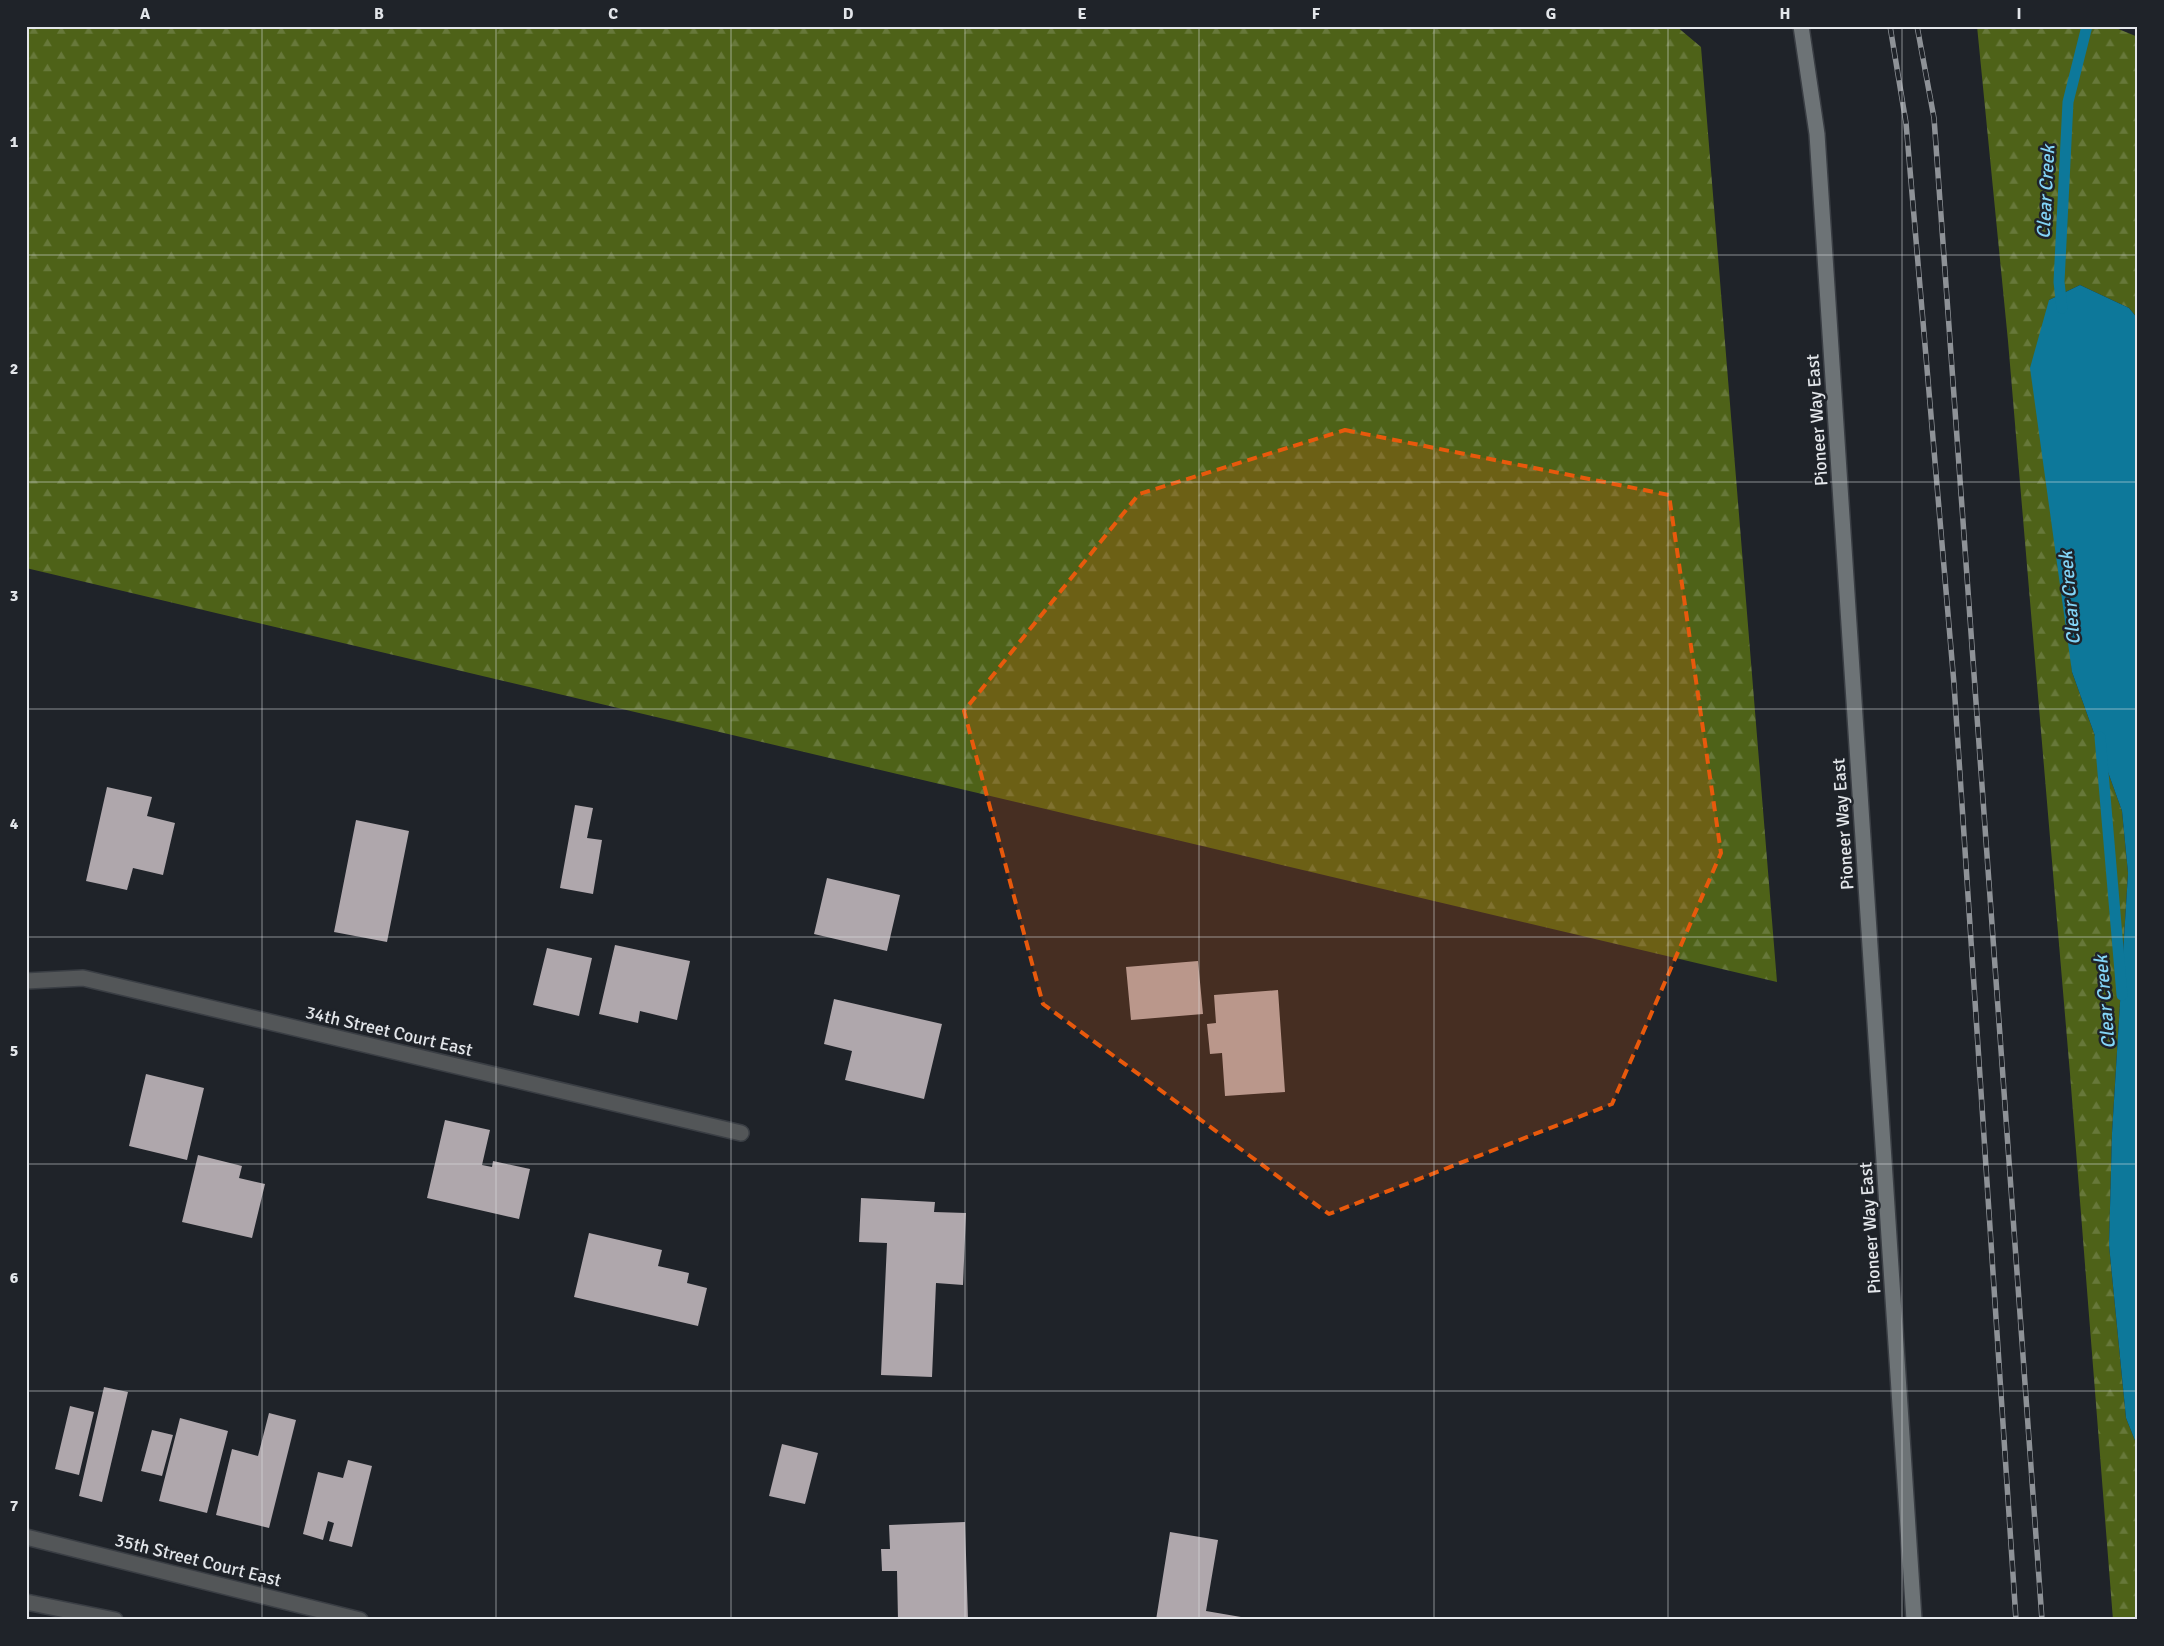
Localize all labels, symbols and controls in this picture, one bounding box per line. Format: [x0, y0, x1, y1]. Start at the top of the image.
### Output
text: A [140, 4, 151, 24]
text: B [374, 4, 384, 24]
text: C [608, 4, 618, 24]
text: D [843, 4, 854, 24]
text: E [1077, 4, 1087, 24]
text: F [1312, 4, 1321, 24]
text: G [1546, 4, 1556, 24]
text: H [1780, 4, 1790, 24]
text: I [2016, 4, 2022, 24]
text: 1 [10, 132, 19, 152]
water label: Clear Creek [2032, 143, 2061, 239]
street label: Pioneer Way East [1801, 353, 1833, 487]
text: 2 [10, 359, 18, 379]
water label: Clear Creek [2054, 549, 2086, 646]
text: 3 [10, 586, 18, 606]
street label: Pioneer Way East [1827, 757, 1859, 891]
text: 4 [10, 814, 19, 834]
water label: Clear Creek [2089, 953, 2121, 1050]
street label: 34th Street Court East [303, 1001, 475, 1061]
text: 5 [10, 1041, 18, 1061]
street label: Pioneer Way East [1854, 1161, 1886, 1295]
text: 6 [10, 1268, 19, 1288]
text: 7 [10, 1496, 19, 1516]
street label: 35th Street Court East [112, 1529, 284, 1591]

